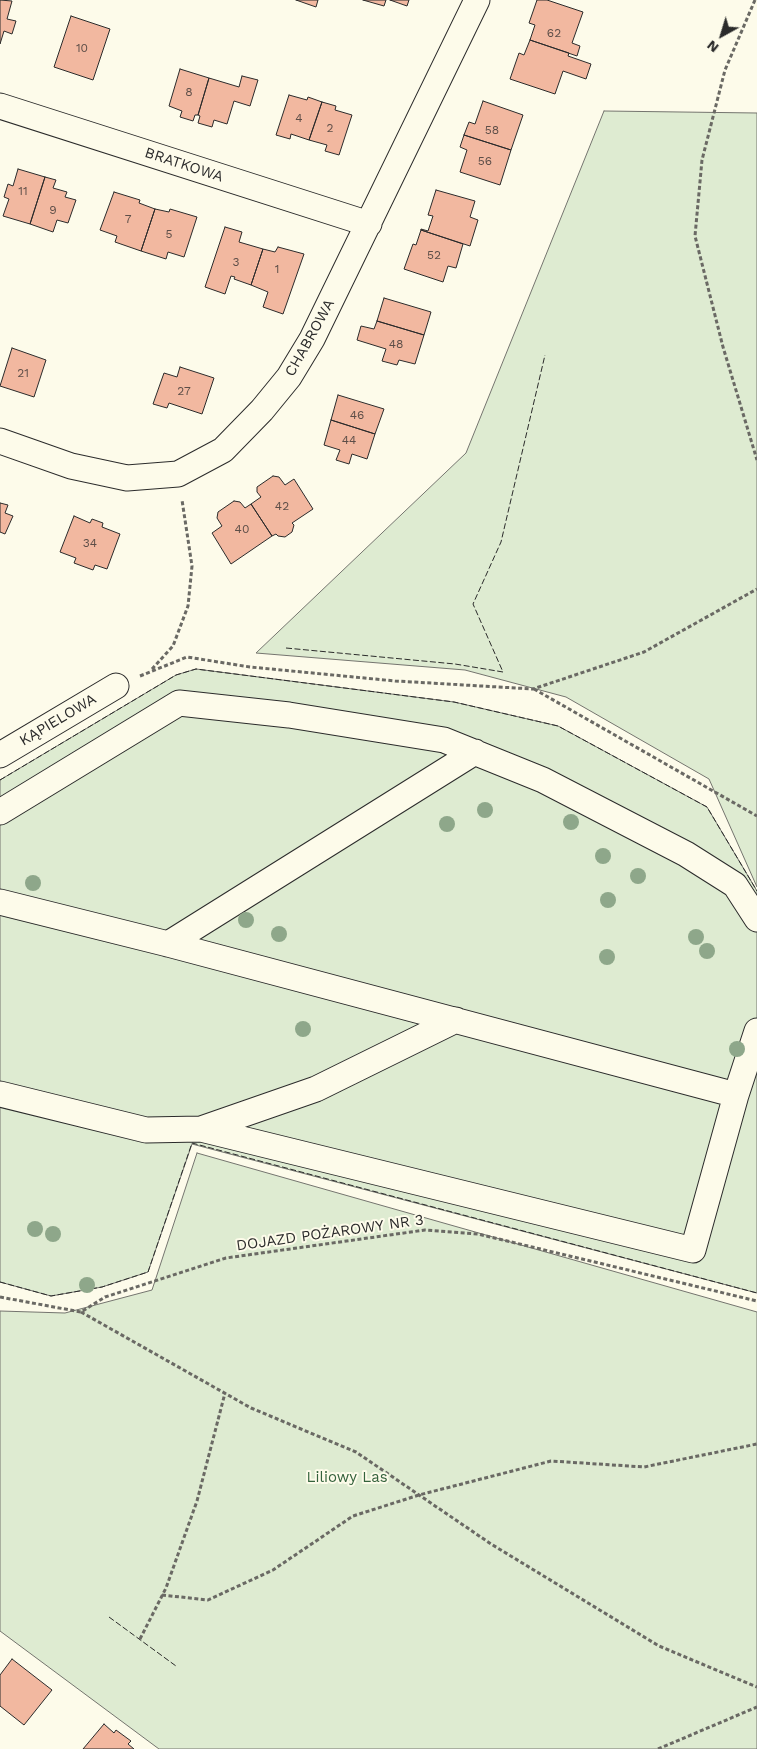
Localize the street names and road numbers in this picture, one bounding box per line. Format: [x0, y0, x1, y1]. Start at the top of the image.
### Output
street label: BRATKOWA [142, 144, 226, 186]
street label: CHABROWA [281, 296, 339, 380]
street label: KĄPIELOWA [16, 690, 100, 750]
street label: DOJAZD POŻAROWY NR 3 [235, 1211, 425, 1255]

